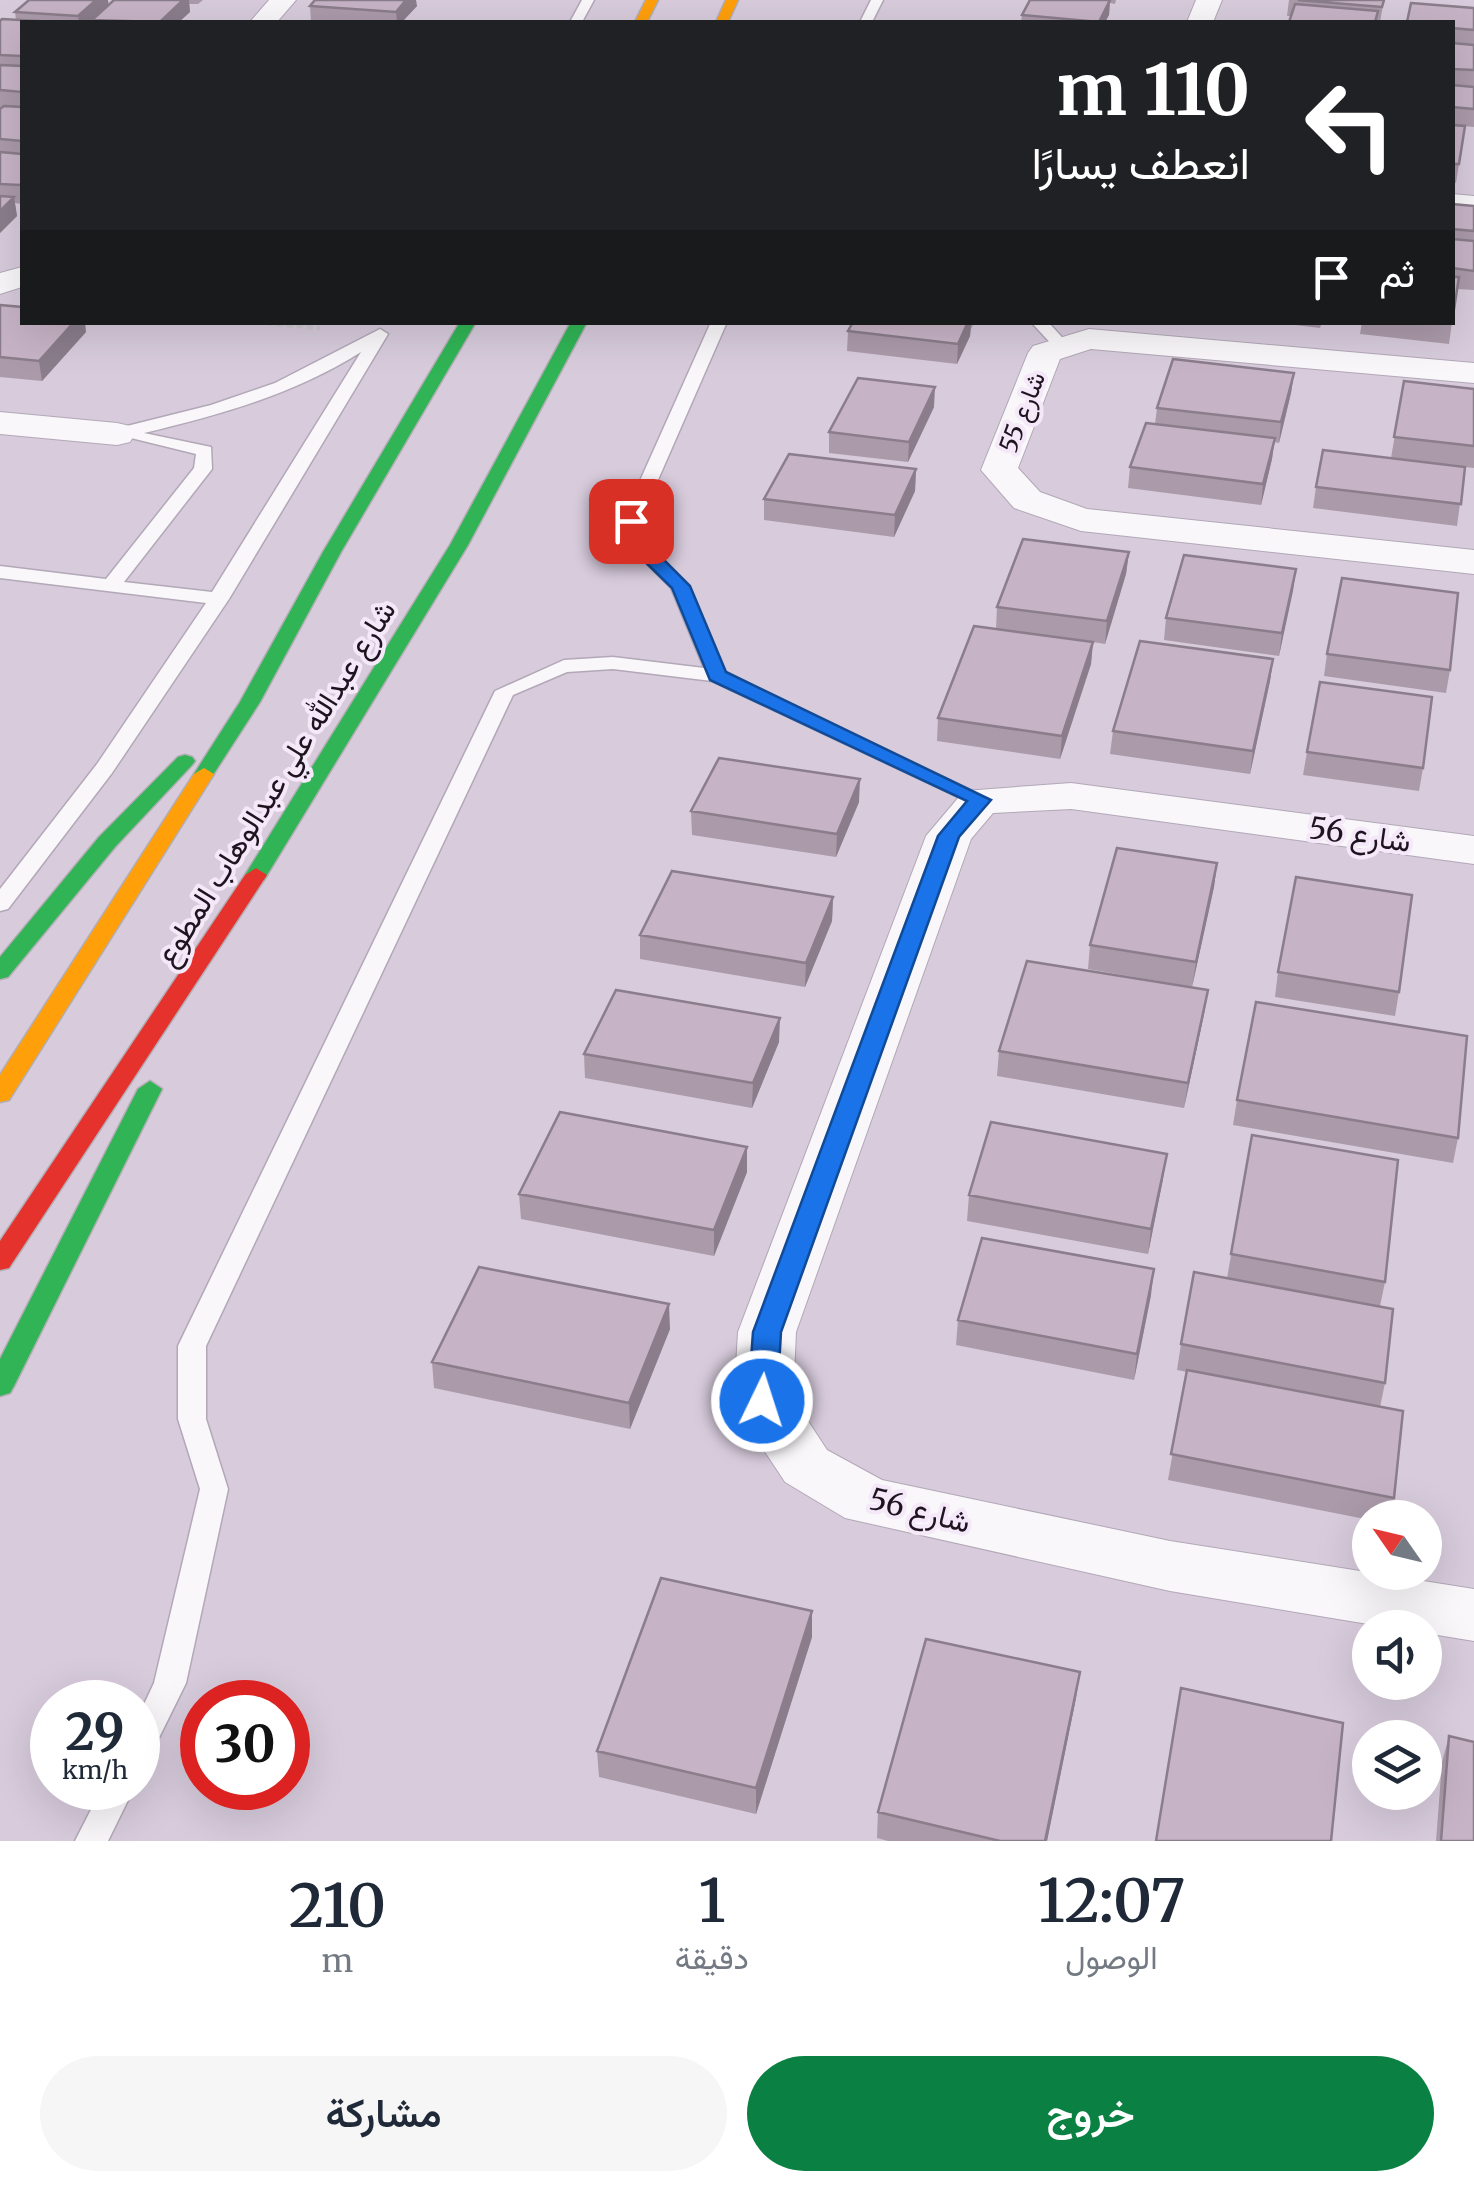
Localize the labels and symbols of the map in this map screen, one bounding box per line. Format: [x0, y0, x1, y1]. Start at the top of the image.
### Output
street label: شارع 55 [992, 367, 1053, 457]
pin [589, 479, 674, 564]
street label: شارع عبدالله علي عبدالوهاب المطوع [147, 593, 409, 976]
street label: شارع 56 [1306, 808, 1413, 862]
position arrow [710, 1349, 814, 1453]
street label: شارع 56 [865, 1479, 974, 1543]
north arrow [1352, 1500, 1442, 1590]
speed limit sign: 30 [180, 1680, 310, 1810]

